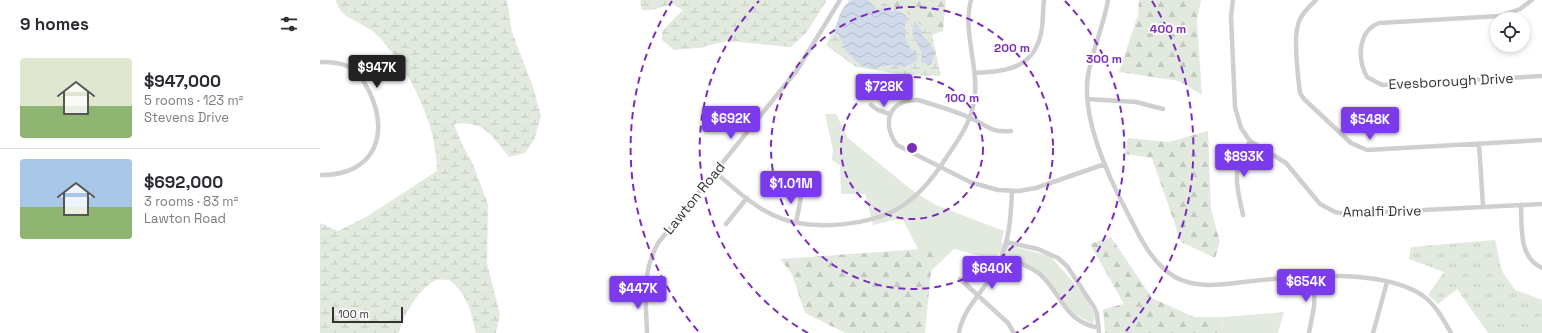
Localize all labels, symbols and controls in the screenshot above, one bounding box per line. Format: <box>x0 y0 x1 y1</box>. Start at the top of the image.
map controls <box>1490 12 1530 52</box>
button: locate <box>1490 12 1530 52</box>
text: 9 homes <box>20 13 89 35</box>
icon: filters <box>278 13 300 35</box>
text: 400 m <box>1150 21 1186 37</box>
text: 200 m <box>994 40 1030 56</box>
text: 300 m <box>1086 51 1122 67</box>
pin: $947K <box>349 55 405 89</box>
text: $947K <box>358 59 396 76</box>
street label: Evesborough Drive <box>1388 69 1514 93</box>
text: $947,000 <box>144 70 221 92</box>
icon: home <box>52 74 100 122</box>
pin: $728K <box>856 74 912 108</box>
text: $728K <box>865 78 903 95</box>
text: 100 m <box>945 90 979 106</box>
text: 5 rooms · 123 m² <box>144 92 243 109</box>
pin: $692K <box>703 106 759 140</box>
pin: $548K <box>1342 107 1398 141</box>
text: Stevens Drive <box>144 109 229 126</box>
text: $692K <box>711 110 751 127</box>
text: $548K <box>1350 111 1390 128</box>
centre of rings <box>905 141 919 155</box>
pin: $893K <box>1216 144 1272 178</box>
text: $893K <box>1224 148 1264 165</box>
street label: Lawton Road <box>659 158 729 238</box>
text: $692,000 <box>144 171 223 193</box>
pin: $1.01M <box>758 171 824 205</box>
icon: home <box>52 175 100 223</box>
text: $1.01M <box>769 175 813 192</box>
text: 3 rooms · 83 m² <box>144 193 238 210</box>
street label: Amalfi Drive <box>1342 201 1422 221</box>
text: Lawton Road <box>144 210 226 227</box>
pin: $640K <box>964 256 1020 290</box>
text: $640K <box>972 260 1012 277</box>
pin: $654K <box>1278 269 1334 303</box>
text: $654K <box>1286 273 1326 290</box>
pin: $447K <box>610 276 666 310</box>
text: $447K <box>618 280 658 297</box>
scale bar <box>332 305 403 324</box>
text: 100 m <box>338 307 369 321</box>

